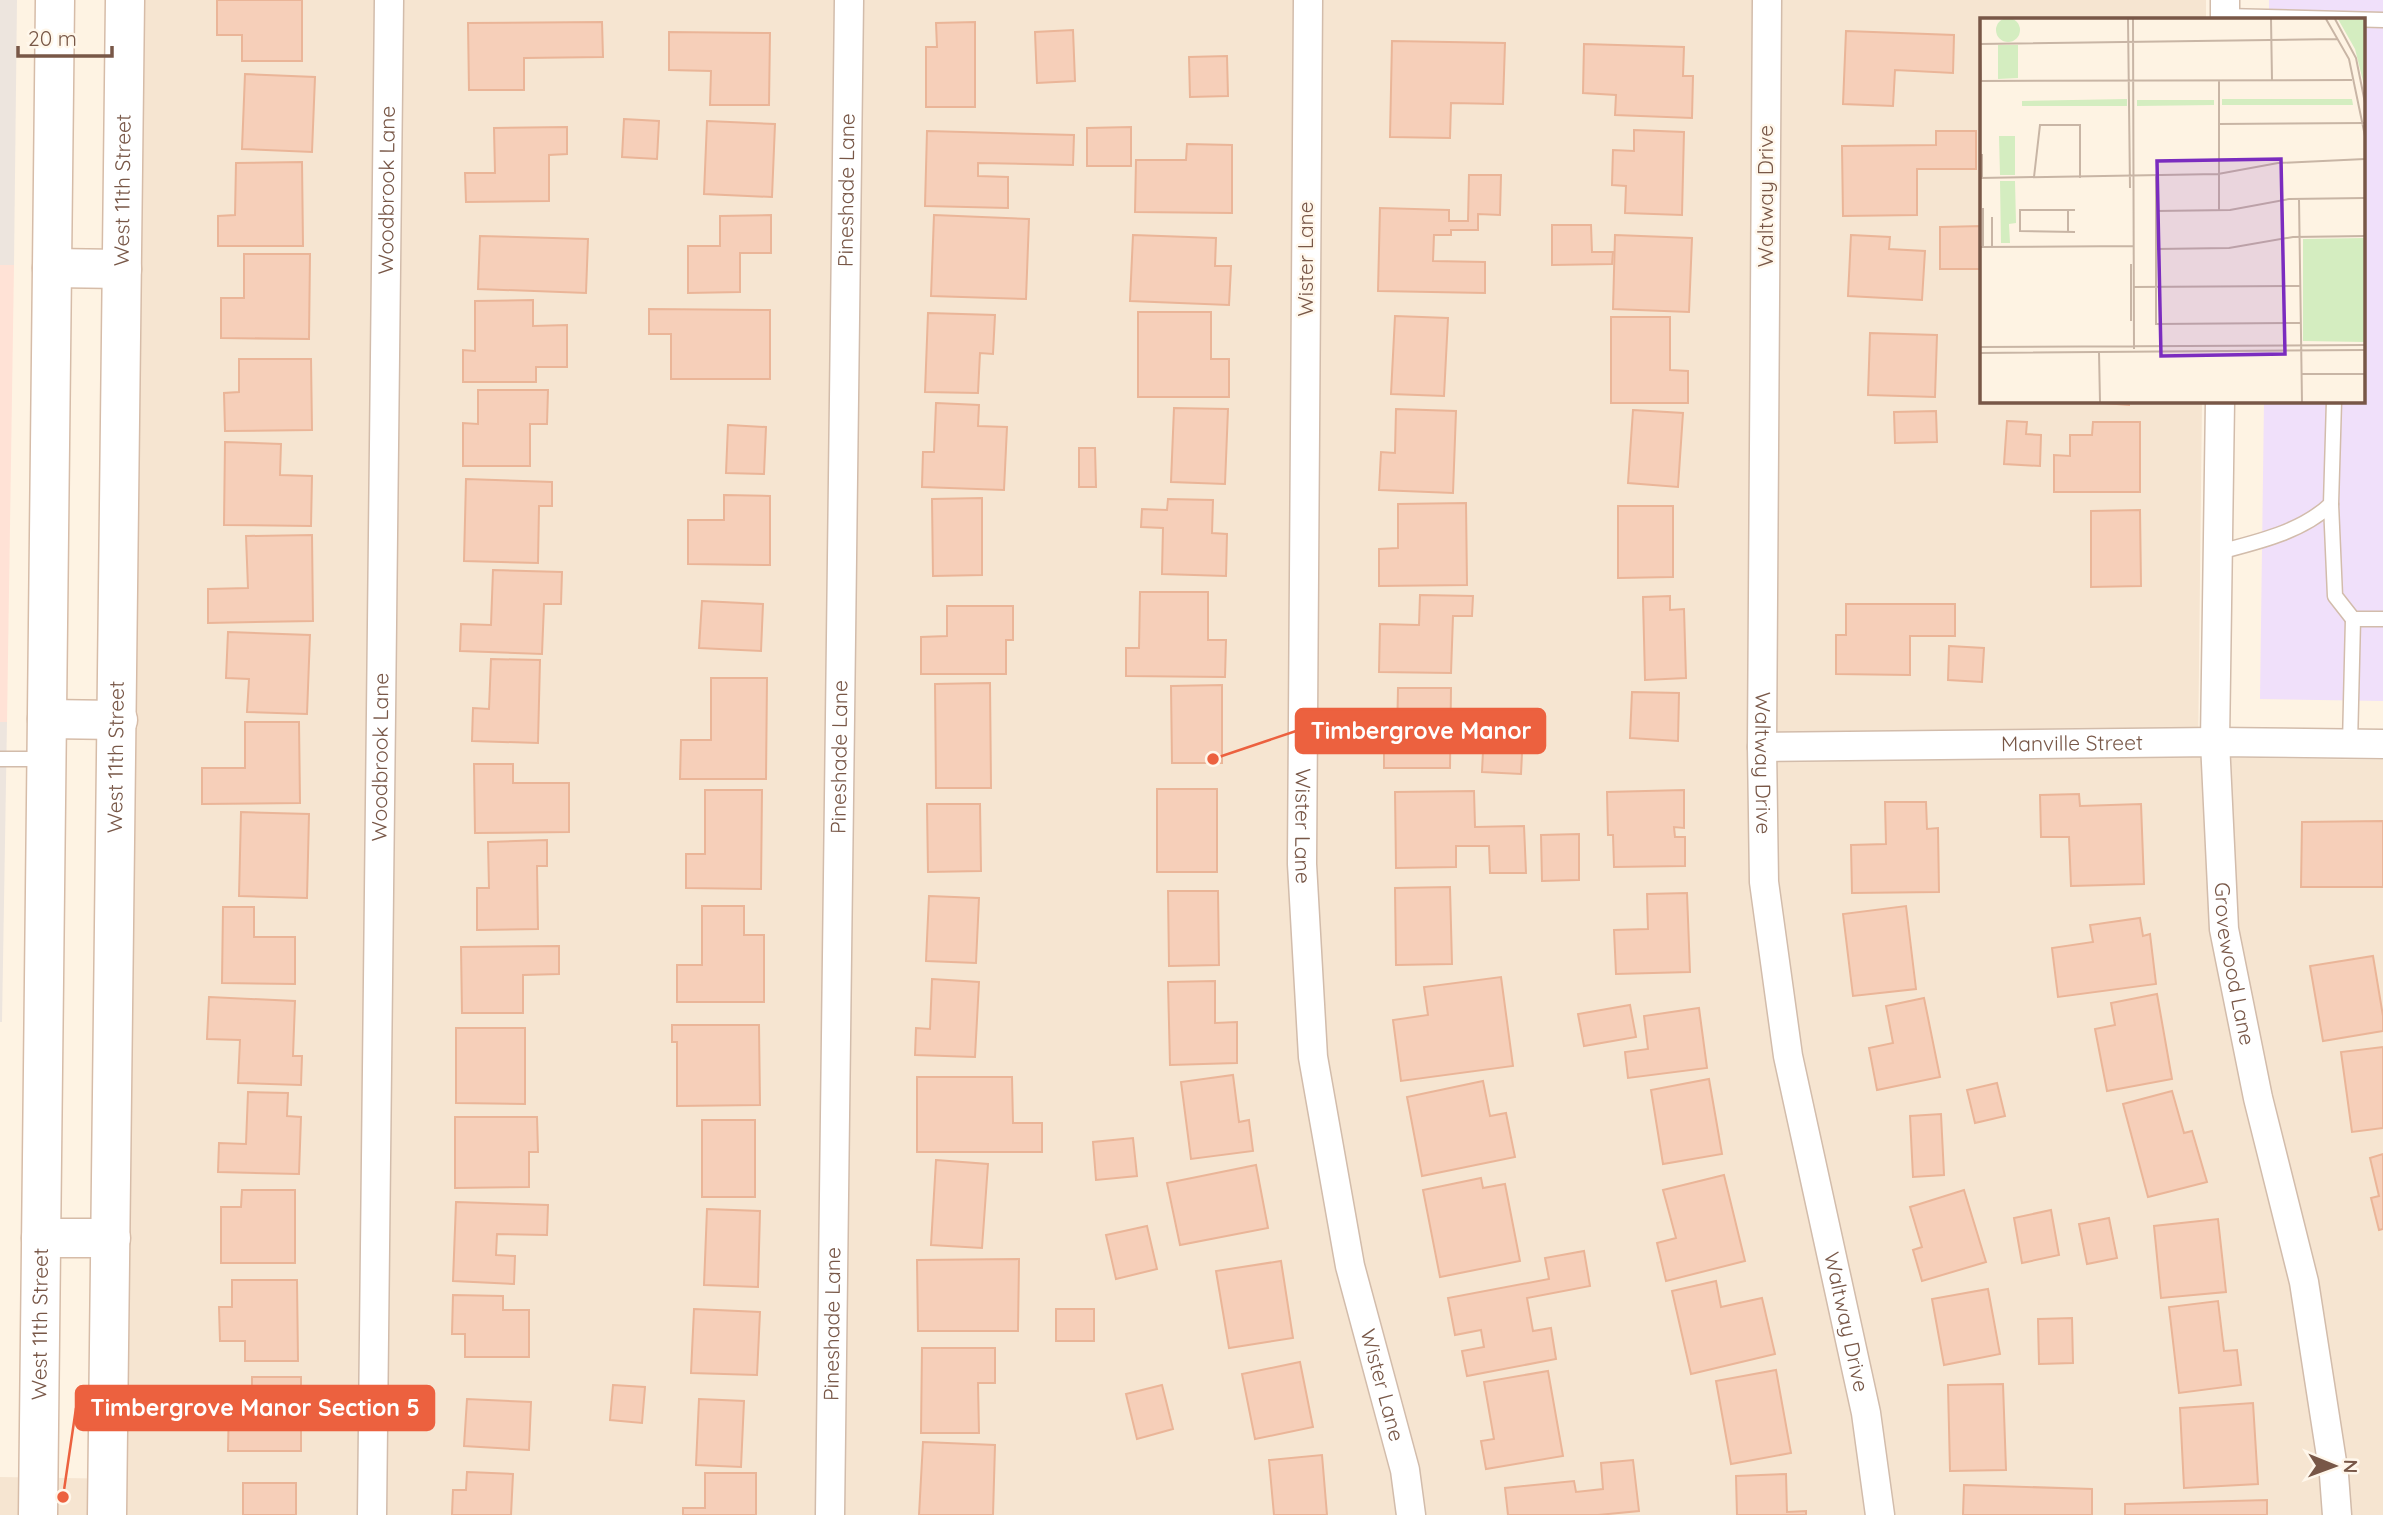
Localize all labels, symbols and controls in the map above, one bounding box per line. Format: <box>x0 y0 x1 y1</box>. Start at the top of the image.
scale bar <box>18 14 112 58</box>
inset map <box>1980 18 2366 402</box>
text: 20 m <box>28 25 77 51</box>
street label: Woodbrook Lane <box>372 106 400 275</box>
street label: Pineshade Lane <box>832 113 860 267</box>
street label: West 11th Street <box>108 114 136 266</box>
street label: Waltway Drive <box>1752 125 1778 267</box>
street label: Wister Lane <box>1292 201 1318 317</box>
street label: Woodbrook Lane <box>366 673 393 842</box>
street label: Pineshade Lane <box>825 680 852 834</box>
street label: West 11th Street <box>101 681 129 833</box>
street label: Waltway Drive <box>1750 692 1777 834</box>
callout: Timbergrove Manor <box>1296 709 1545 753</box>
text: Timbergrove Manor <box>1310 716 1532 745</box>
street label: Manville Street <box>2001 729 2143 756</box>
street label: Wister Lane <box>1290 768 1317 884</box>
street label: Grovewood Lane <box>2210 881 2261 1047</box>
street label: Pineshade Lane <box>817 1247 845 1401</box>
street label: West 11th Street <box>25 1248 53 1400</box>
street label: Waltway Drive <box>1819 1249 1875 1394</box>
street label: Wister Lane <box>1356 1326 1411 1444</box>
callout: Timbergrove Manor Section 5 <box>76 1386 434 1430</box>
text: Timbergrove Manor Section 5 <box>90 1393 420 1422</box>
north arrow <box>2299 1431 2369 1501</box>
text: N <box>2339 1459 2363 1473</box>

